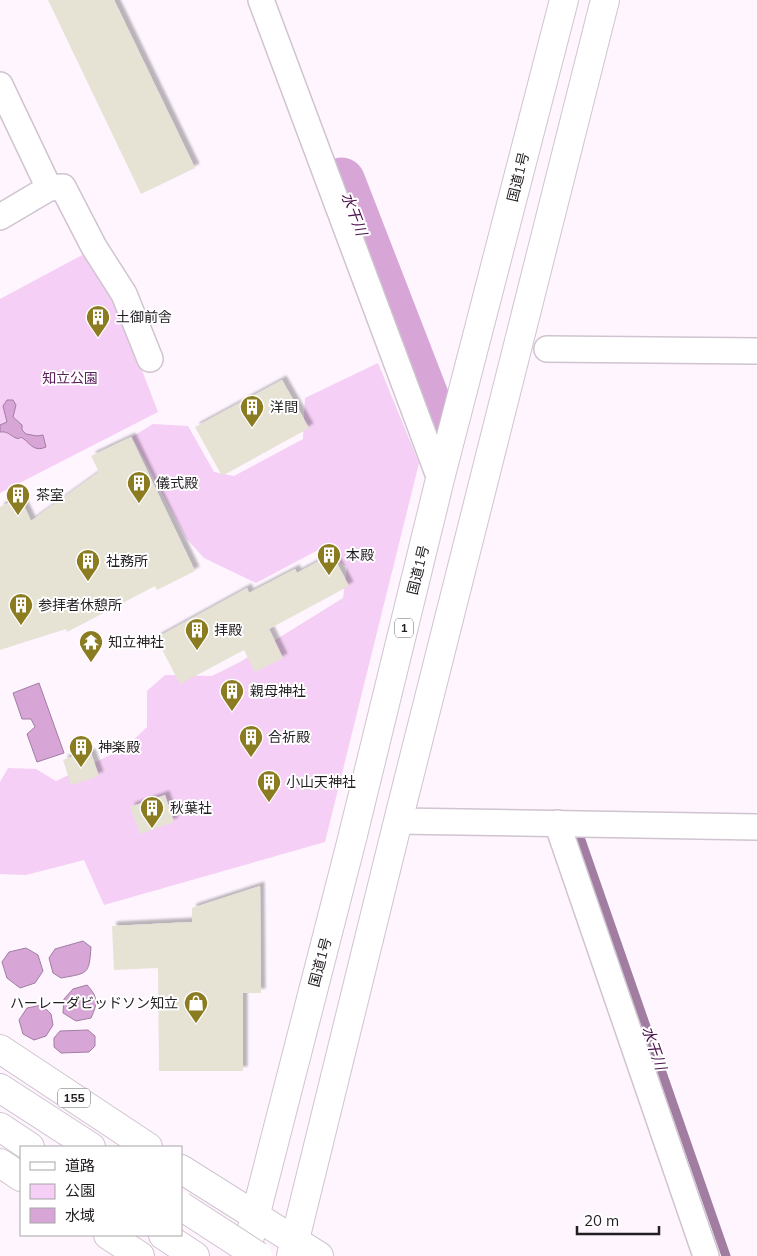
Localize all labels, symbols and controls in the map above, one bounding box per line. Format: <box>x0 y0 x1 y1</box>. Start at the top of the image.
street label: 国道1号 <box>503 150 533 204</box>
water label: 水干川 <box>338 189 372 240</box>
building icon: 土御前舎 <box>85 304 111 338</box>
place label: 土御前舎 <box>116 308 172 326</box>
park label: 知立公園 <box>42 369 98 387</box>
building icon: 洋間 <box>239 394 265 428</box>
place label: 洋間 <box>270 398 298 416</box>
building icon: 儀式殿 <box>126 470 152 504</box>
place label: 儀式殿 <box>156 474 198 492</box>
building icon: 茶室 <box>5 482 31 516</box>
place label: 茶室 <box>36 486 64 504</box>
building icon: 本殿 <box>316 542 342 576</box>
street label: 国道1号 <box>403 543 433 597</box>
place label: 本殿 <box>346 546 374 564</box>
building icon: 社務所 <box>75 548 101 582</box>
place label: 社務所 <box>106 552 148 570</box>
building icon: 参拝者休憩所 <box>8 592 34 626</box>
place label: 参拝者休憩所 <box>38 596 122 614</box>
building icon: 拝殿 <box>184 617 210 651</box>
road number: 1 <box>395 618 413 638</box>
place label: 拝殿 <box>214 621 242 639</box>
temple icon: 知立神社 <box>78 629 104 663</box>
place label: 知立神社 <box>108 633 164 651</box>
building icon: 親母神社 <box>219 678 245 712</box>
place label: 親母神社 <box>250 682 306 700</box>
building icon: 合祈殿 <box>238 724 264 758</box>
place label: 合祈殿 <box>268 728 310 746</box>
building icon: 神楽殿 <box>68 734 94 768</box>
place label: 神楽殿 <box>98 738 140 756</box>
building icon: 小山天神社 <box>256 769 282 803</box>
place label: 小山天神社 <box>286 773 356 791</box>
building icon: 秋葉社 <box>139 795 165 829</box>
place label: 秋葉社 <box>170 799 212 817</box>
street label: 国道1号 <box>305 935 335 989</box>
shop icon: ハーレーダビッドソン知立 <box>183 990 209 1024</box>
place label: ハーレーダビッドソン知立 <box>10 994 178 1012</box>
water label: 水干川 <box>638 1023 671 1074</box>
road number: 155 <box>58 1088 90 1108</box>
legend <box>20 1146 182 1236</box>
text: 道路 <box>65 1156 95 1175</box>
text: 公園 <box>65 1181 95 1200</box>
scale bar <box>577 1204 660 1236</box>
text: 水域 <box>65 1206 95 1225</box>
text: 20 m <box>584 1211 619 1230</box>

